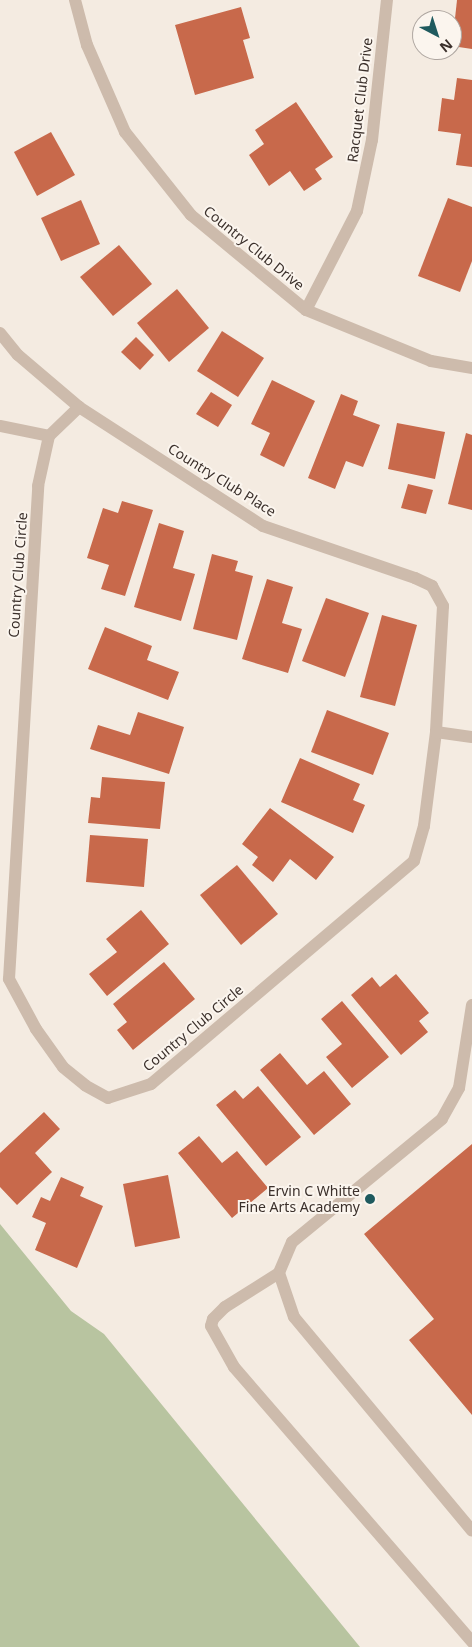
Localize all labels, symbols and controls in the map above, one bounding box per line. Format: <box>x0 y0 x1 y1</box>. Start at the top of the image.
north arrow <box>412 10 462 60</box>
text: N <box>436 35 457 57</box>
street label: Racquet Club Drive <box>344 37 376 163</box>
street label: Country Club Drive <box>200 202 308 294</box>
street label: Country Club Place <box>165 440 279 520</box>
street label: Country Club Circle <box>5 512 31 638</box>
street label: Country Club Circle <box>139 981 247 1075</box>
place label: Ervin C Whitte Fine Arts Academy <box>239 1183 360 1216</box>
marker: Ervin C Whitte Fine Arts Academy <box>364 1193 376 1205</box>

